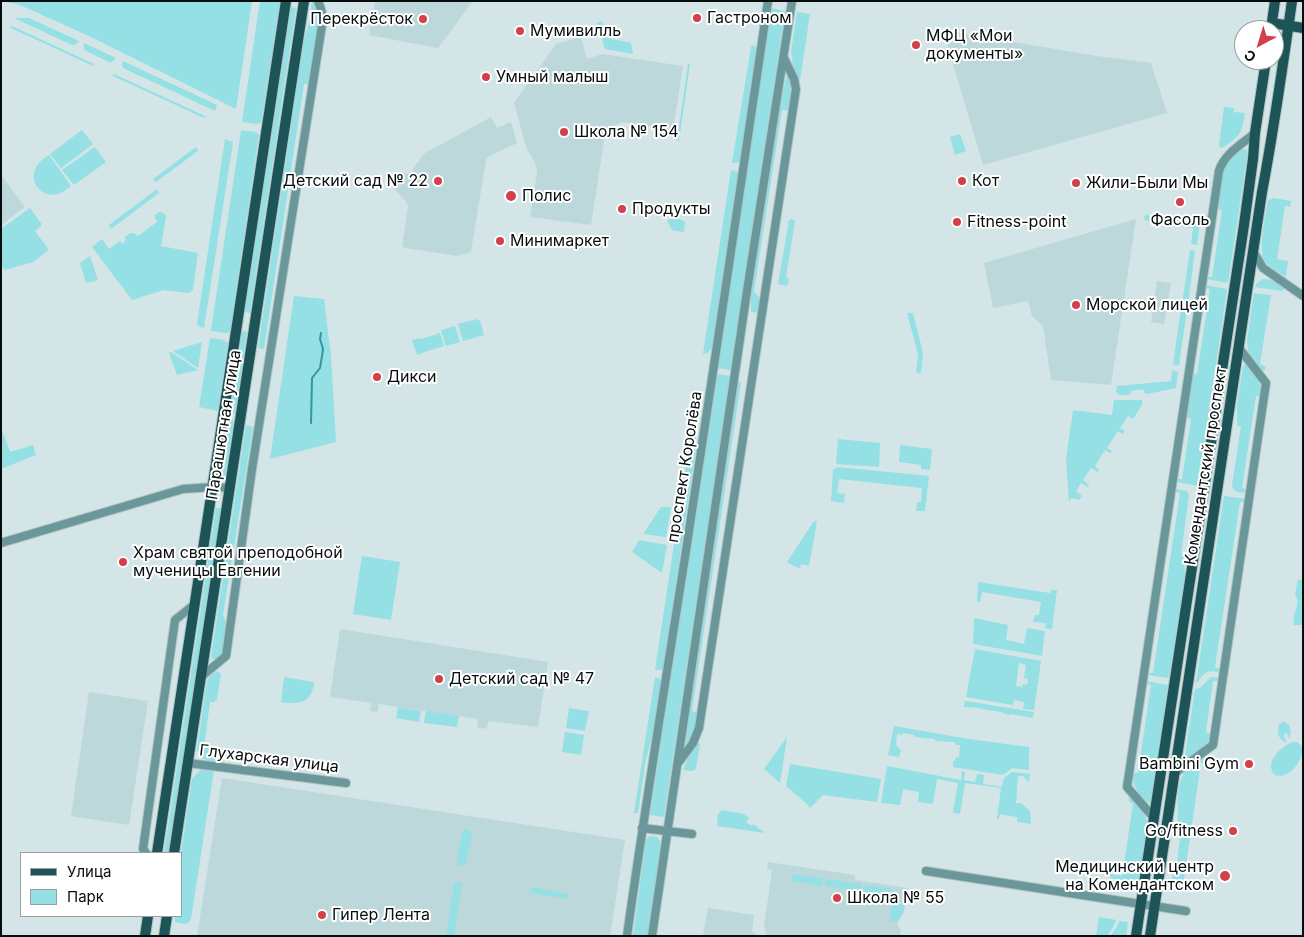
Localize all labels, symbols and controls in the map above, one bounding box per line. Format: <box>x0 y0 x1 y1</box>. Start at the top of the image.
place label: Гастроном <box>707 8 792 28</box>
place label: Перекрёсток <box>310 9 413 29</box>
marker: Гастроном <box>691 12 703 24</box>
marker: Перекрёсток <box>417 13 429 25</box>
north arrow <box>1234 20 1284 70</box>
place label: Мумивилль <box>530 21 621 41</box>
marker: Мумивилль <box>514 25 526 37</box>
place label: МФЦ «Мои документы» <box>926 26 1023 64</box>
marker: МФЦ «Мои документы» <box>910 39 922 51</box>
text: С <box>1241 46 1259 66</box>
place label: Умный малыш <box>496 67 608 87</box>
marker: Умный малыш <box>480 71 492 83</box>
place label: Школа № 154 <box>574 122 678 142</box>
marker: Школа № 154 <box>558 126 570 138</box>
place label: Детский сад № 22 <box>283 171 428 191</box>
place label: Кот <box>972 171 999 191</box>
place label: Жили-Были Мы <box>1086 173 1208 193</box>
marker: Детский сад № 22 <box>432 175 444 187</box>
marker: Кот <box>956 175 968 187</box>
marker: Жили-Были Мы <box>1070 177 1082 189</box>
place label: Полис <box>522 186 571 206</box>
marker: Полис <box>504 189 518 203</box>
marker: Фасоль <box>1174 196 1186 208</box>
place label: Продукты <box>632 199 710 219</box>
marker: Продукты <box>616 203 628 215</box>
place label: Фасоль <box>1150 210 1210 230</box>
place label: Fitness-point <box>967 212 1067 232</box>
marker: Fitness-point <box>951 216 963 228</box>
place label: Минимаркет <box>510 231 609 251</box>
marker: Минимаркет <box>494 235 506 247</box>
place label: Морской лицей <box>1086 295 1208 315</box>
marker: Морской лицей <box>1070 299 1082 311</box>
street label: Парашютная улица <box>203 349 245 501</box>
street label: Комендантский проспект <box>1181 365 1231 567</box>
place label: Дикси <box>387 367 436 387</box>
marker: Дикси <box>371 371 383 383</box>
street label: проспект Королёва <box>664 390 706 544</box>
place label: Храм святой преподобной мученицы Евгении <box>133 543 343 581</box>
marker: Храм святой преподобной мученицы Евгении <box>117 556 129 568</box>
place label: Детский сад № 47 <box>449 669 594 689</box>
marker: Детский сад № 47 <box>433 673 445 685</box>
street label: Глухарская улица <box>198 741 340 777</box>
place label: Bambini Gym <box>1139 754 1239 774</box>
marker: Bambini Gym <box>1243 758 1255 770</box>
place label: Go/fitness <box>1145 821 1223 841</box>
marker: Go/fitness <box>1227 825 1239 837</box>
legend <box>20 852 182 917</box>
place label: Медицинский центр на Комендантском <box>1055 857 1214 895</box>
text: Улица <box>67 862 111 881</box>
marker: Медицинский центр на Комендантском <box>1218 869 1232 883</box>
text: Парк <box>67 887 104 906</box>
place label: Школа № 55 <box>847 888 944 908</box>
marker: Школа № 55 <box>831 892 843 904</box>
place label: Гипер Лента <box>332 905 430 925</box>
marker: Гипер Лента <box>316 909 328 921</box>

